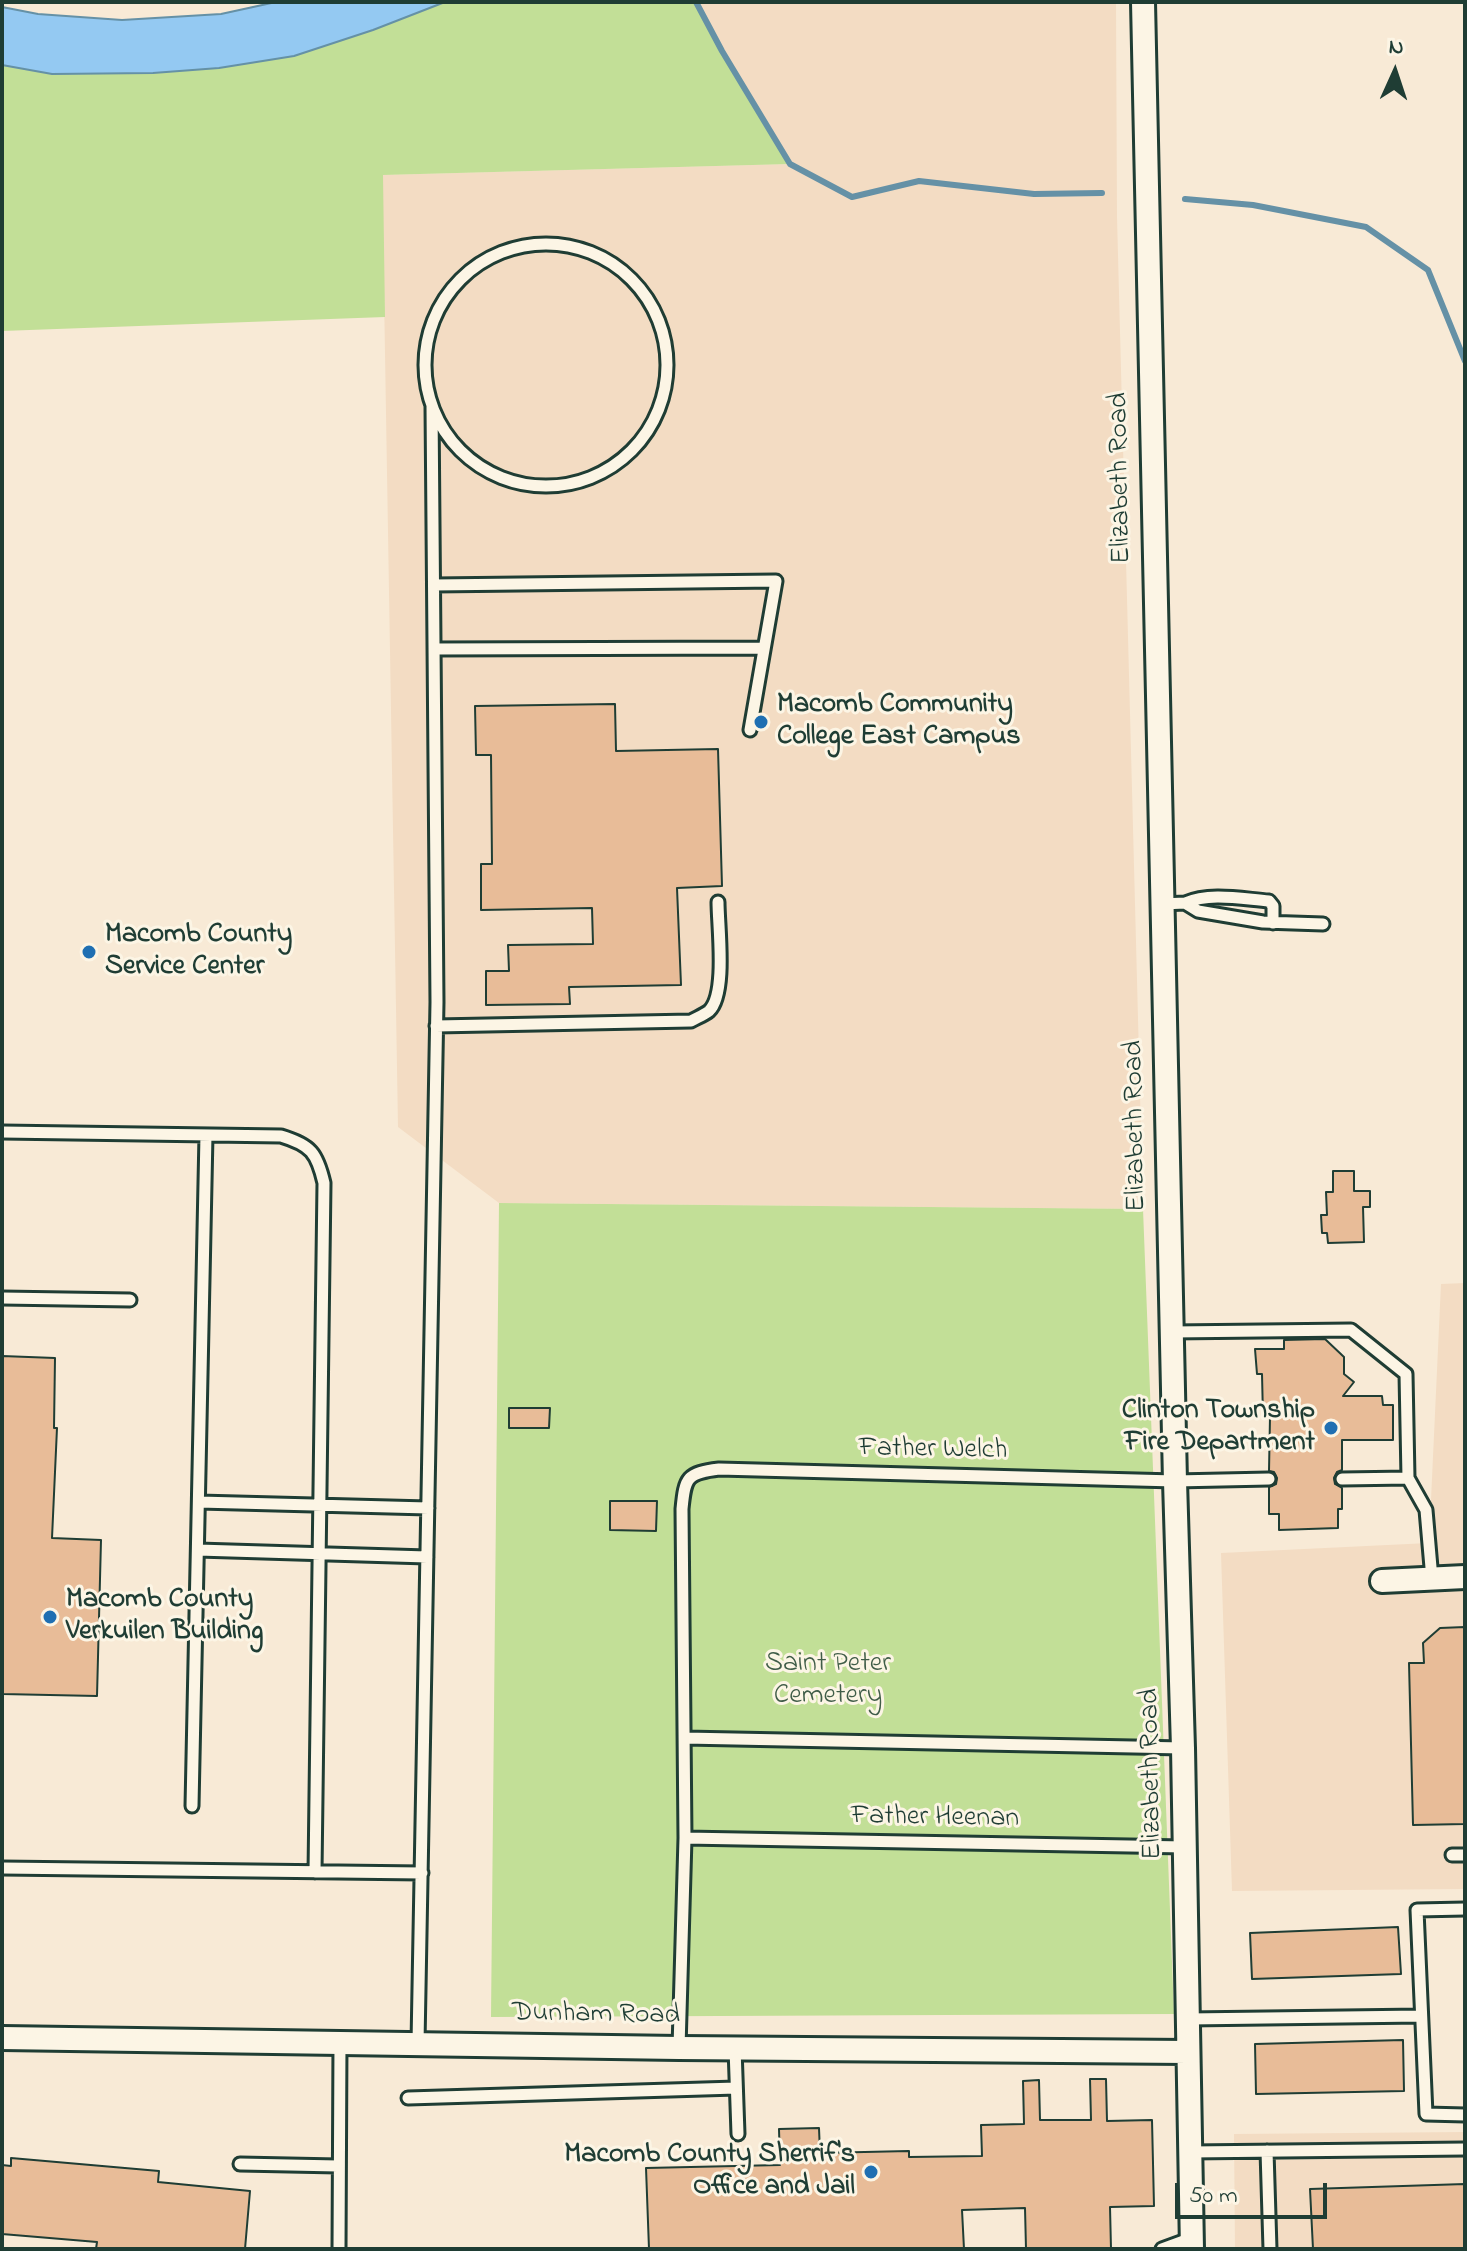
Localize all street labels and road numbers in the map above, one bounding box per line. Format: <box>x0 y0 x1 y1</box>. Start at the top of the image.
street label: Elizabeth Road <box>1104 392 1140 564</box>
street label: Elizabeth Road <box>1119 1040 1155 1212</box>
street label: Father Welch <box>858 1433 1008 1469</box>
street label: Elizabeth Road <box>1135 1688 1171 1860</box>
street label: Father Heenan <box>851 1801 1019 1837</box>
street label: Dunham Road <box>512 1998 680 2034</box>

